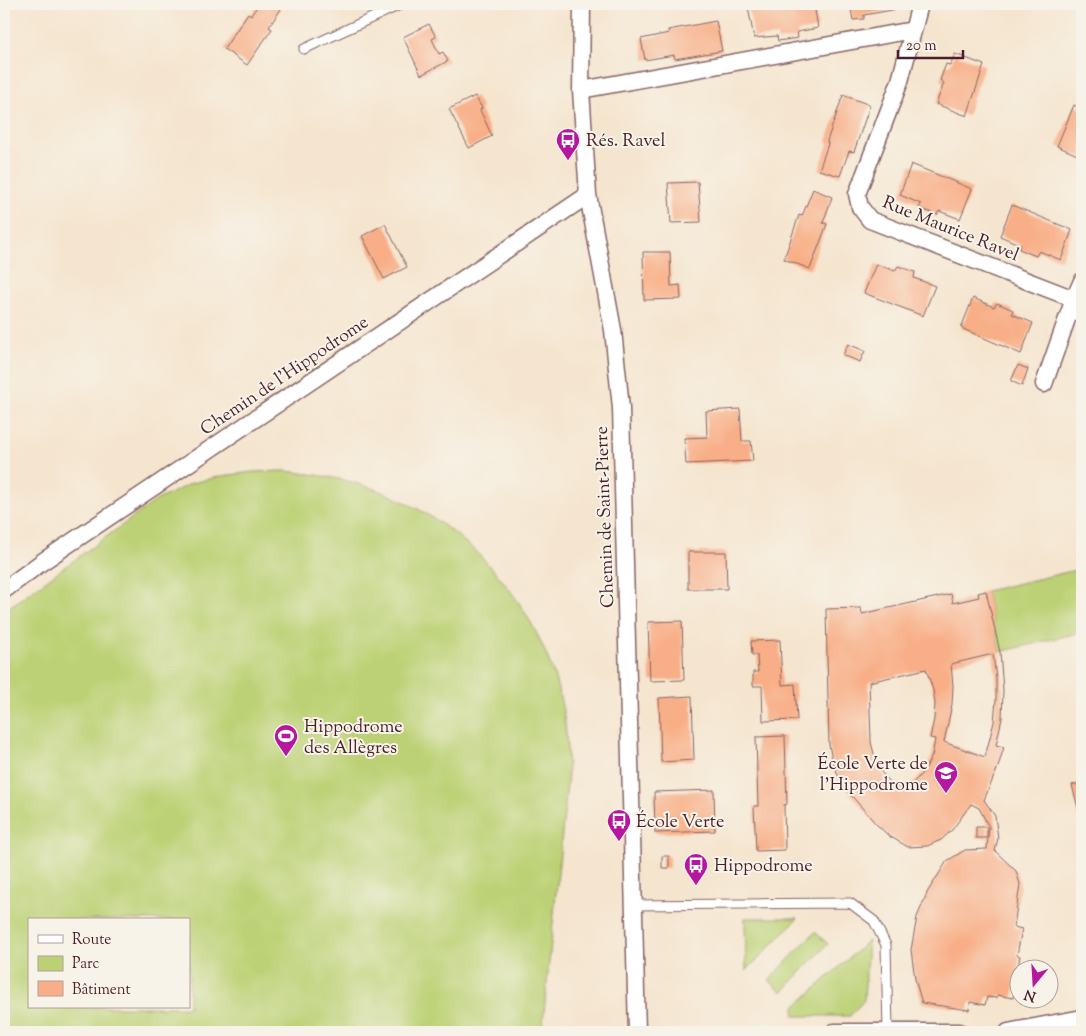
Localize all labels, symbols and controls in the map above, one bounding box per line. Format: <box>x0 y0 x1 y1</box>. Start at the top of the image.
scale bar <box>898 28 964 60</box>
text: 20 m <box>906 36 937 57</box>
bus stop icon: Rés. Ravel <box>555 127 581 161</box>
place label: Rés. Ravel <box>586 129 665 155</box>
street label: Rue Maurice Ravel <box>878 191 1022 269</box>
street label: Chemin de l'Hippodrome <box>196 310 375 443</box>
street label: Chemin de Saint-Pierre <box>590 426 622 608</box>
place label: Hippodrome des Allègres <box>304 715 403 762</box>
sports icon: Hippodrome des Allègres <box>273 723 299 757</box>
place label: École Verte de l'Hippodrome <box>818 752 928 799</box>
school or university icon: École Verte de l'Hippodrome <box>933 760 959 794</box>
bus stop icon: École Verte <box>606 808 632 842</box>
place label: École Verte <box>636 810 724 836</box>
bus stop icon: Hippodrome <box>683 852 709 886</box>
place label: Hippodrome <box>714 854 813 880</box>
legend <box>28 918 190 1008</box>
text: Route <box>72 930 111 951</box>
text: Parc <box>72 954 100 975</box>
north arrow <box>1008 958 1058 1008</box>
text: Bâtiment <box>72 980 131 1001</box>
text: N <box>1022 983 1039 1006</box>

